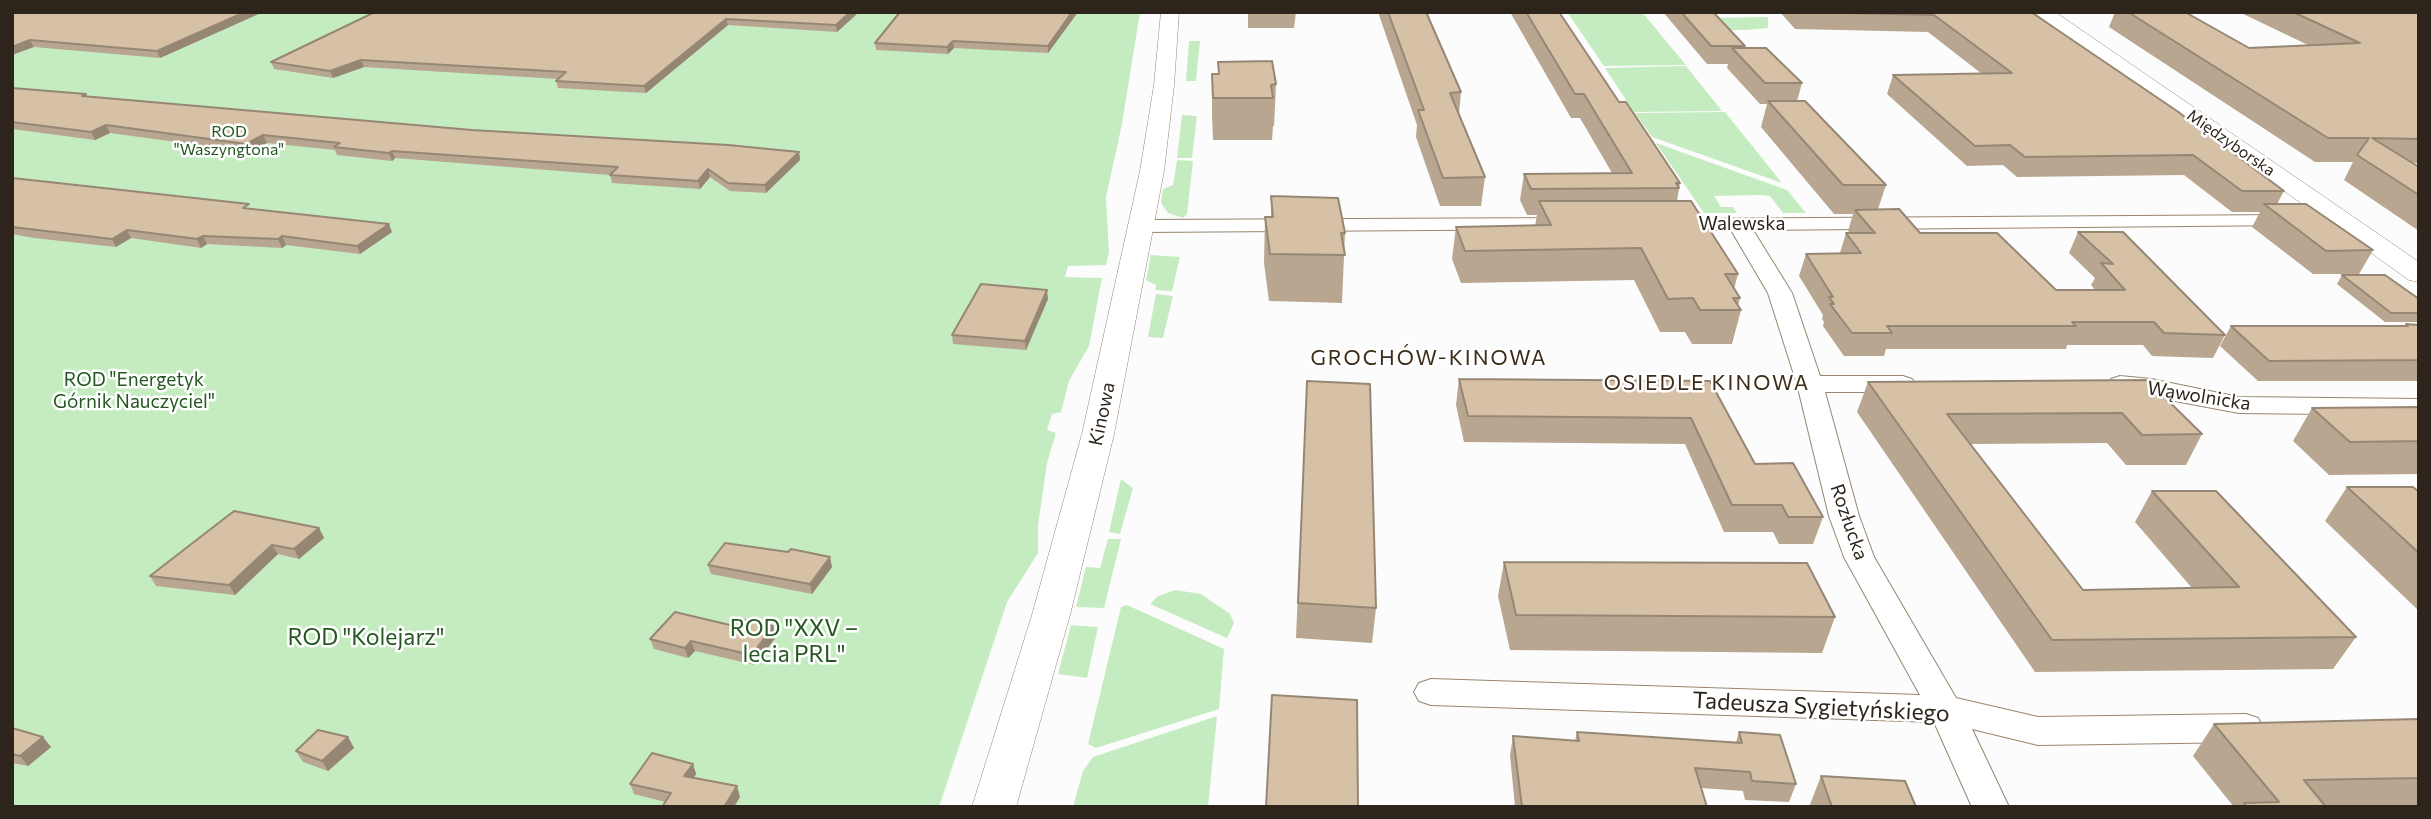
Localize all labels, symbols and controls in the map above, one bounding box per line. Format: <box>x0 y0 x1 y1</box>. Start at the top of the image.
street label: Międzyborska <box>2183 106 2279 180</box>
park label: ROD "Waszyngtona" <box>174 122 284 160</box>
street label: Walewska <box>1699 213 1785 235</box>
district label: GROCHÓW-KINOWA <box>1312 345 1546 371</box>
park label: ROD "Energetyk Górnik Nauczyciel" <box>53 369 215 413</box>
district label: OSIEDLE KINOWA <box>1605 370 1809 396</box>
street label: Wąwolnicka <box>2146 377 2252 415</box>
street label: Kinowa <box>1084 380 1120 448</box>
street label: Rozłucka <box>1825 481 1873 563</box>
park label: ROD "XXV – lecia PRL" <box>730 614 858 668</box>
park label: ROD "Kolejarz" <box>287 623 445 651</box>
street label: Tadeusza Sygietyńskiego <box>1692 686 1950 728</box>

